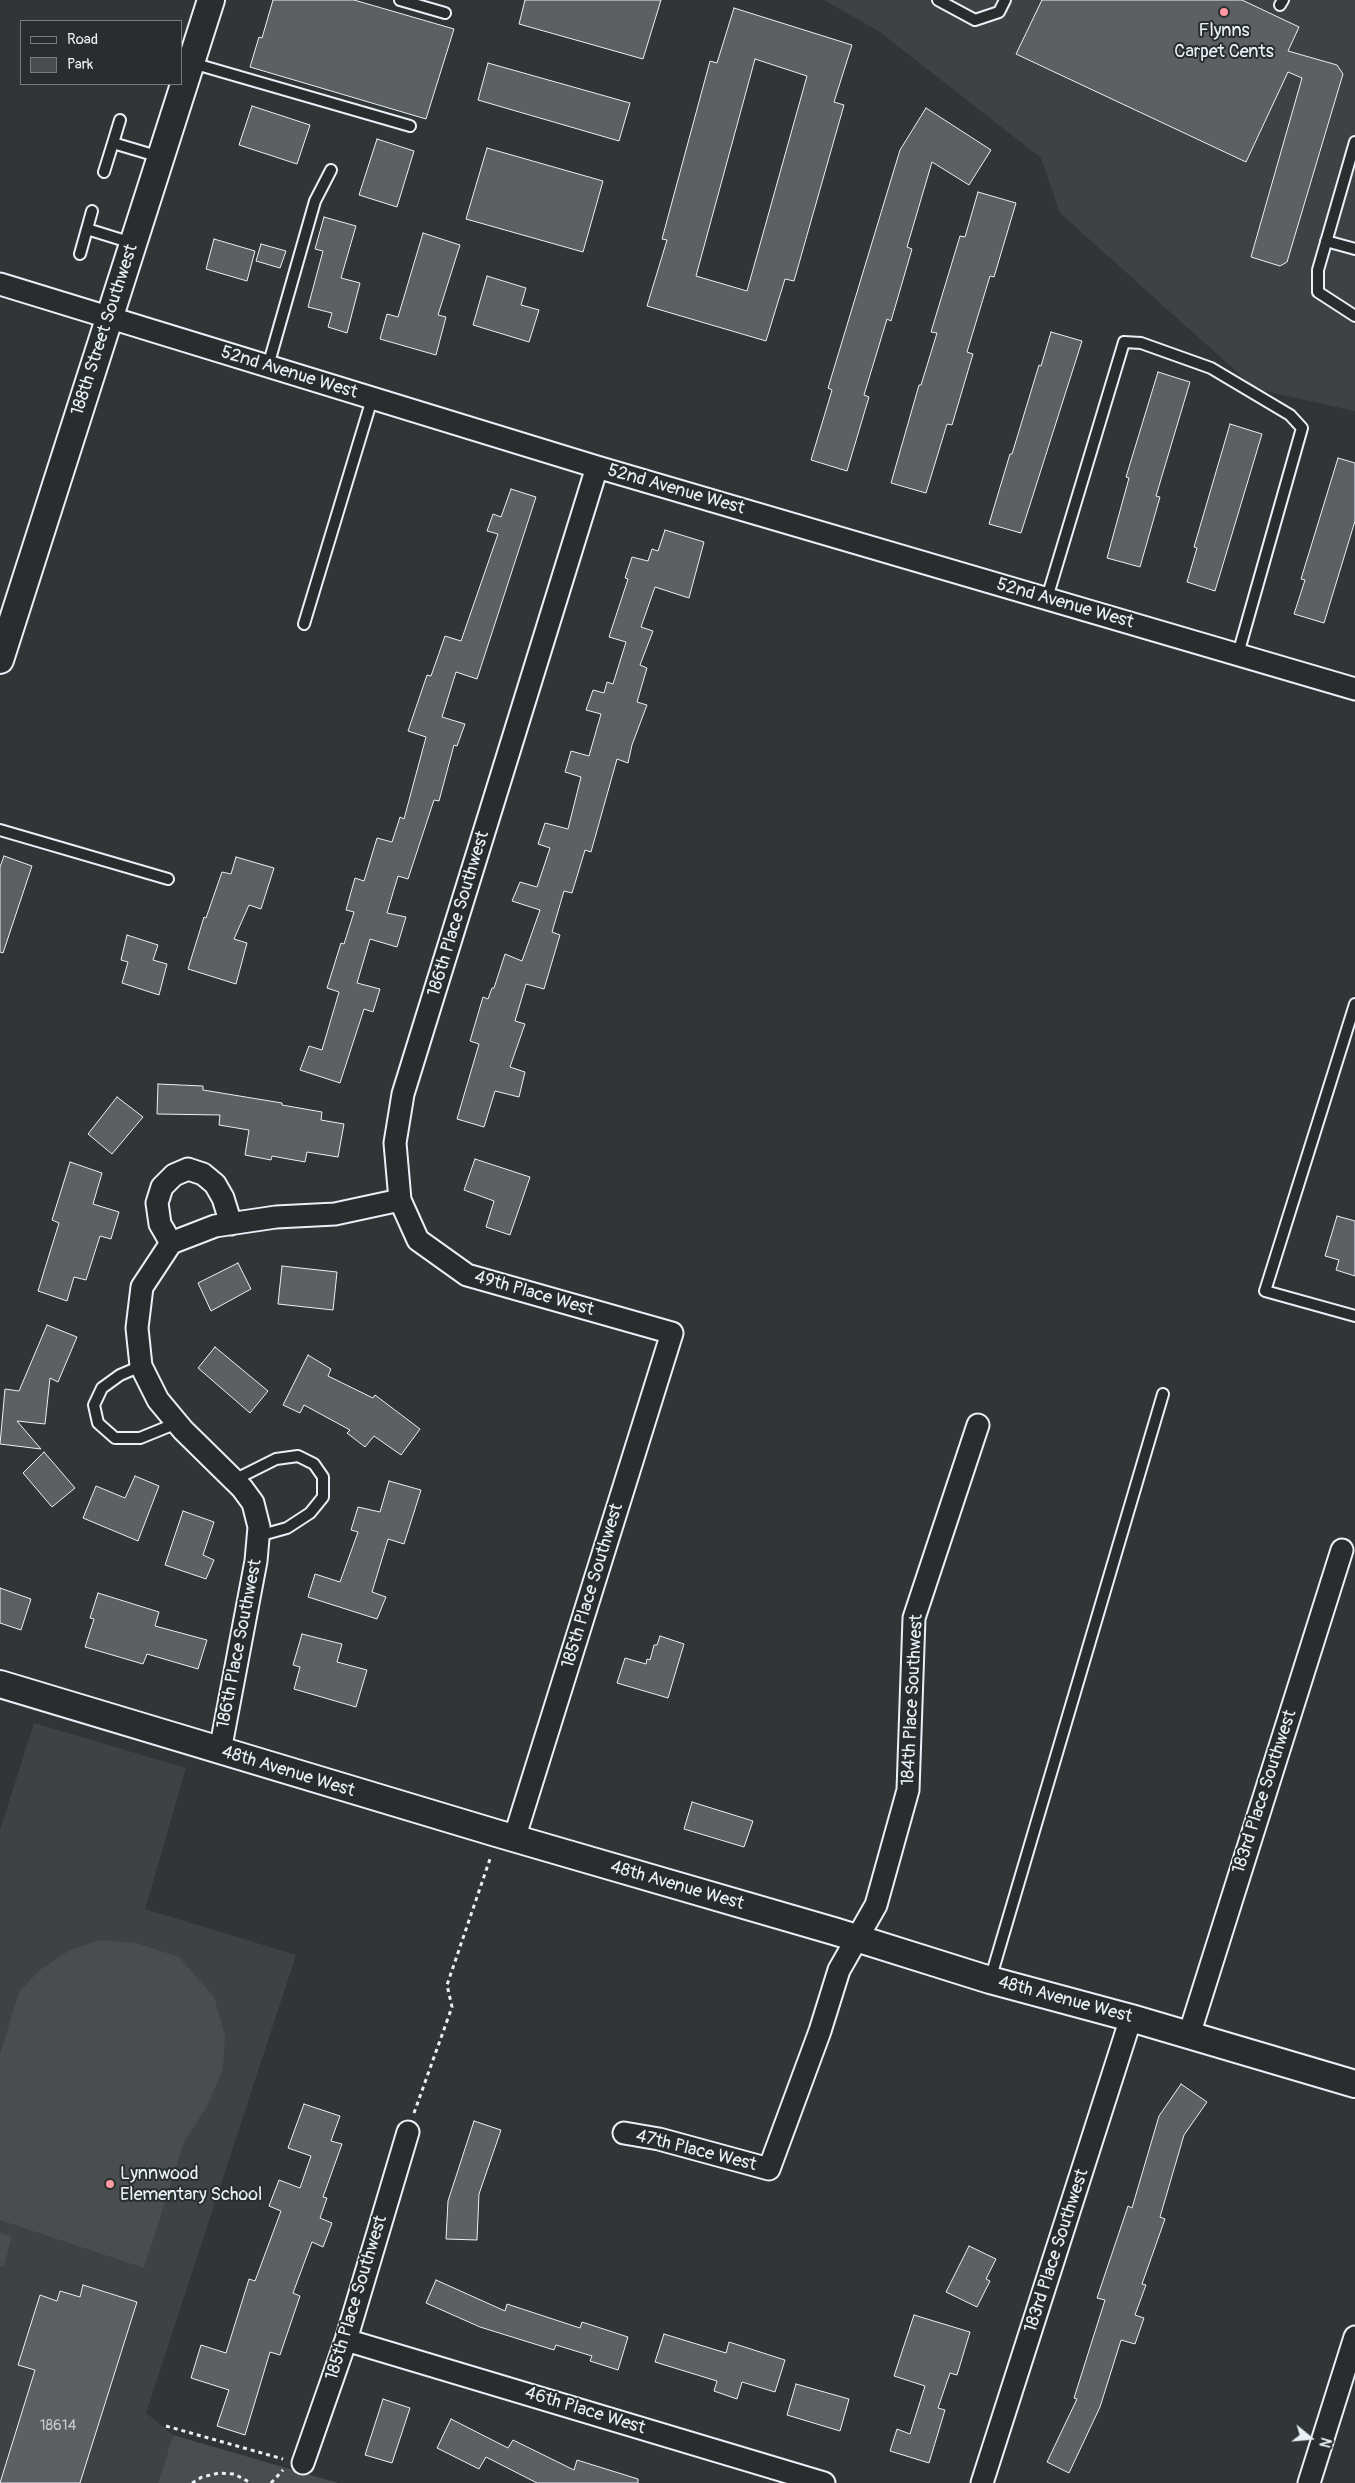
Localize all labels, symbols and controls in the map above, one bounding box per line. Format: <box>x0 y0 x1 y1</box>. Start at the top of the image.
marker: Flynns Carpet Cents <box>1218 6 1230 18</box>
legend <box>20 20 182 85</box>
place label: Flynns Carpet Cents <box>1174 20 1274 62</box>
text: Road <box>67 30 98 49</box>
text: Park <box>67 55 93 74</box>
street label: 188th Street Southwest <box>67 242 143 418</box>
street label: 52nd Avenue West <box>218 342 360 404</box>
street label: 52nd Avenue West <box>605 460 747 520</box>
street label: 52nd Avenue West <box>994 574 1136 634</box>
street label: 186th Place Southwest <box>424 829 494 999</box>
street label: 49th Place West <box>472 1267 596 1321</box>
street label: 185th Place Southwest <box>558 1501 628 1671</box>
street label: 186th Place Southwest <box>213 1558 267 1730</box>
street label: 184th Place Southwest <box>898 1614 928 1786</box>
street label: 183rd Place Southwest <box>1228 1707 1302 1877</box>
street label: 48th Avenue West <box>219 1742 357 1802</box>
street label: 48th Avenue West <box>608 1857 746 1915</box>
street label: 48th Avenue West <box>996 1972 1134 2028</box>
street label: 47th Place West <box>633 2126 759 2176</box>
place label: Lynnwood Elementary School <box>120 2163 262 2206</box>
street label: 183rd Place Southwest <box>1020 2166 1094 2336</box>
marker: Lynnwood Elementary School <box>104 2178 116 2190</box>
street label: 185th Place Southwest <box>322 2213 392 2383</box>
street label: 46th Place West <box>522 2382 648 2440</box>
north arrow <box>1285 2413 1335 2463</box>
house number: 18614 <box>40 2417 76 2435</box>
text: N <box>1315 2436 1334 2450</box>

